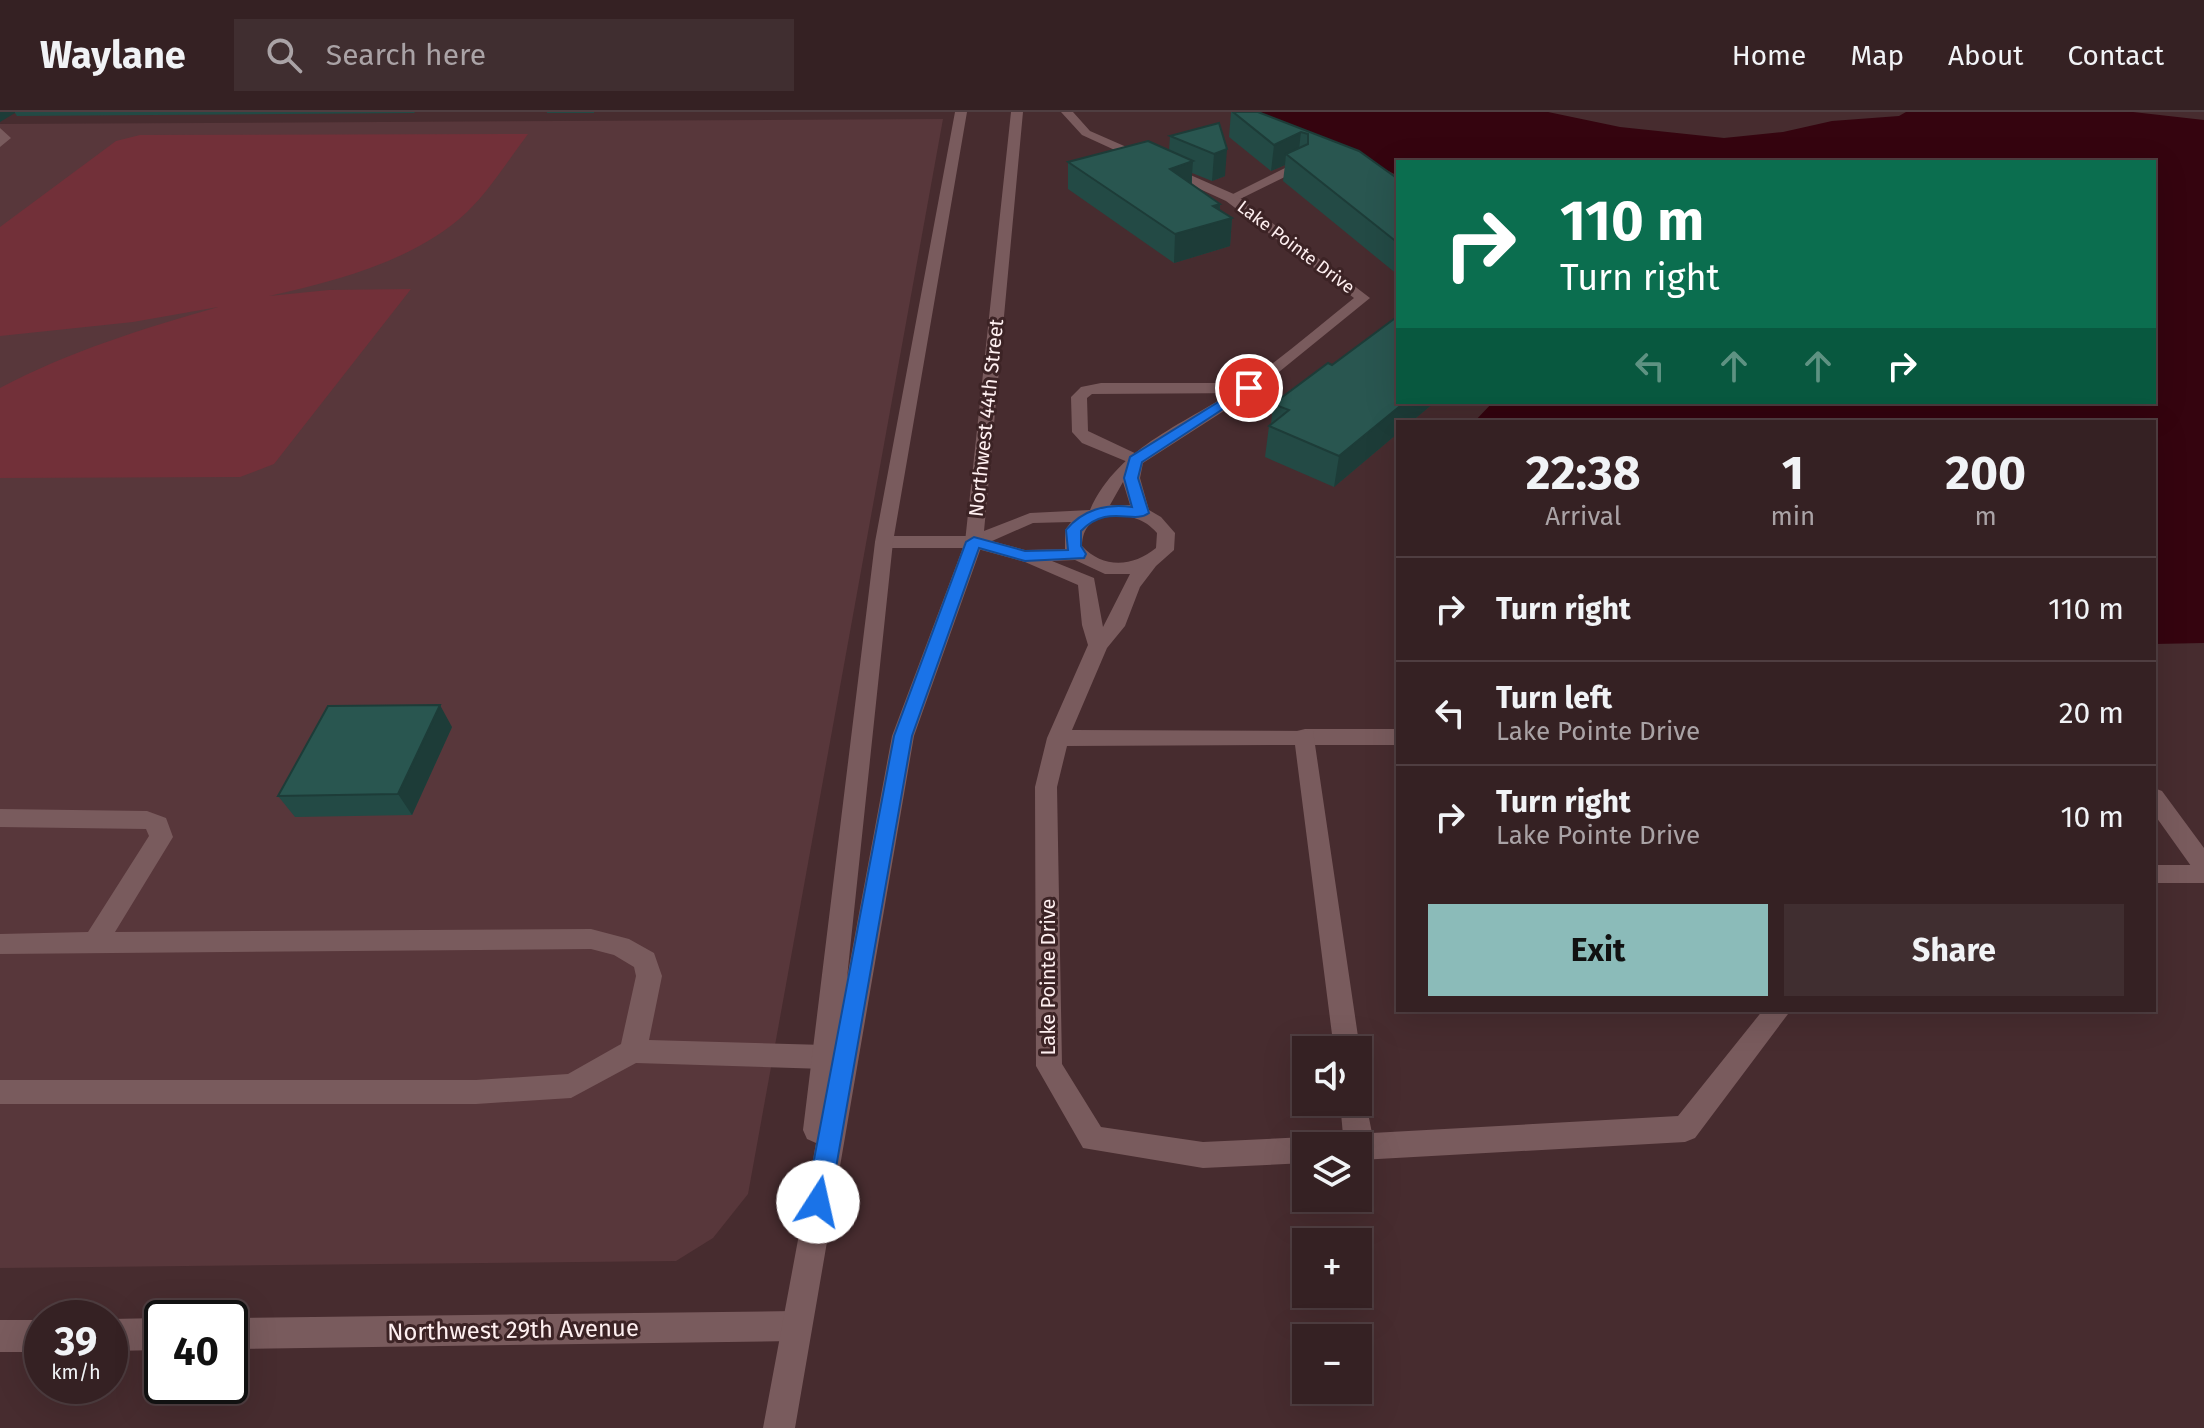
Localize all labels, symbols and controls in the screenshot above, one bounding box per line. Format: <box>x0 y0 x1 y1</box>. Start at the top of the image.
search box <box>234 19 794 91</box>
text: Waylane <box>40 32 186 78</box>
icon: search <box>262 33 306 77</box>
text: Search here <box>326 37 486 73</box>
text: Home <box>1732 39 1806 72</box>
text: Map <box>1850 39 1904 72</box>
text: About <box>1948 39 2023 72</box>
text: Contact <box>2067 39 2164 72</box>
text: 110 m <box>1560 188 1704 255</box>
icon: right <box>1428 192 1532 296</box>
street label: Lake Pointe Drive <box>1233 196 1359 298</box>
text: Turn right <box>1560 256 1720 300</box>
street label: Northwest 44th Street <box>964 317 1008 518</box>
icon: left <box>1628 344 1672 388</box>
icon: ahead <box>1712 344 1756 388</box>
icon: ahead <box>1796 344 1840 388</box>
icon: right <box>1880 344 1924 388</box>
pin <box>1215 354 1283 422</box>
icon: arrive <box>1227 366 1271 410</box>
text: 22:38 <box>1526 444 1641 502</box>
text: 1 <box>1782 444 1804 502</box>
text: 200 <box>1945 444 2026 502</box>
text: Arrival <box>1545 501 1621 532</box>
text: min <box>1770 501 1815 532</box>
text: m <box>1975 501 1997 532</box>
icon: right <box>1428 587 1472 631</box>
text: Turn right <box>1496 591 1631 627</box>
text: 110 m <box>2048 591 2124 627</box>
text: Turn left <box>1496 680 1612 716</box>
icon: left <box>1428 691 1472 735</box>
text: 20 m <box>2059 695 2124 731</box>
text: Lake Pointe Drive <box>1496 716 1700 747</box>
text: Turn right <box>1496 784 1631 820</box>
icon: right <box>1428 795 1472 839</box>
text: 10 m <box>2061 799 2124 835</box>
text: Lake Pointe Drive <box>1496 820 1700 851</box>
street label: Lake Pointe Drive <box>1036 899 1060 1055</box>
button: Exit <box>1428 904 1768 996</box>
button: Share <box>1784 904 2124 996</box>
map controls <box>1292 1036 1372 1404</box>
button: sound <box>1292 1036 1372 1116</box>
button: layers <box>1292 1132 1372 1212</box>
position arrow <box>776 1160 860 1244</box>
button: + <box>1292 1228 1372 1308</box>
speed limit sign: 40 <box>144 1300 248 1404</box>
street label: Northwest 29th Avenue <box>387 1314 639 1346</box>
text: 39 <box>55 1318 97 1366</box>
button: − <box>1292 1324 1372 1404</box>
text: km/h <box>51 1360 101 1384</box>

